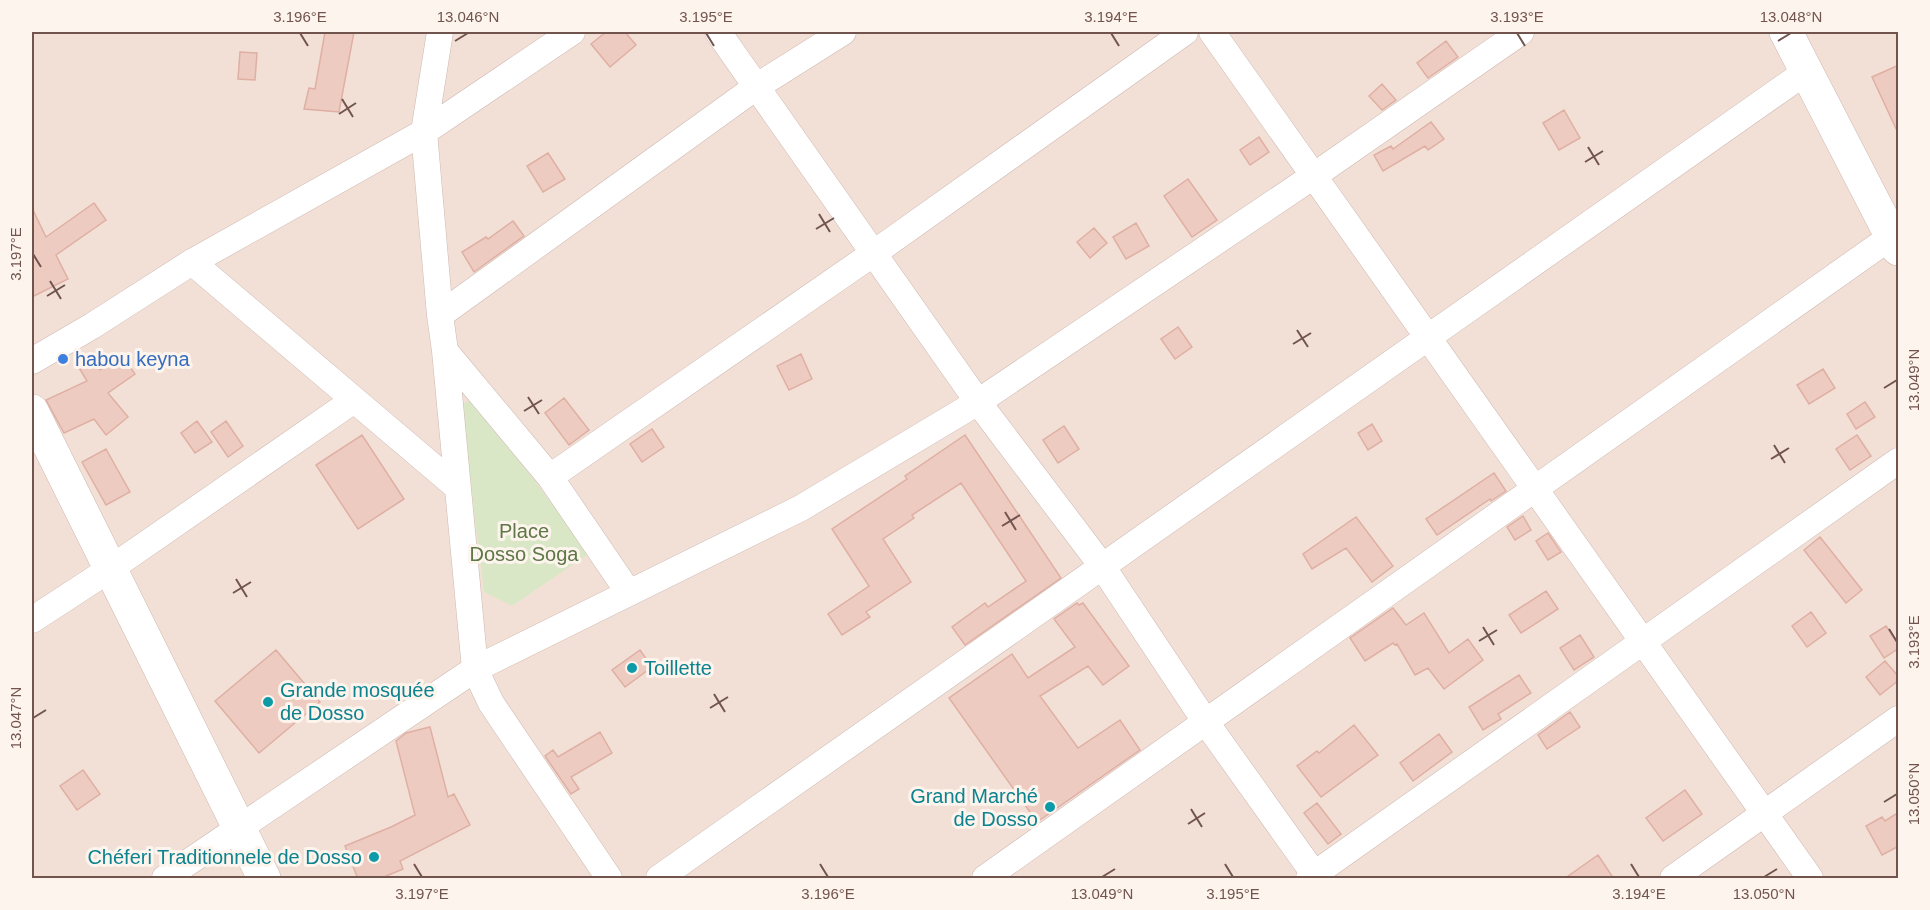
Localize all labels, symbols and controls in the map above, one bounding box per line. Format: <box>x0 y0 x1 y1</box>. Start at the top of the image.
text: 3.196°E <box>273 8 327 25</box>
text: 13.046°N <box>437 8 499 25</box>
text: 3.195°E <box>679 8 733 25</box>
text: 3.194°E <box>1084 8 1138 25</box>
text: 3.193°E <box>1490 8 1544 25</box>
text: 13.048°N <box>1760 8 1822 25</box>
text: 3.197°E <box>7 227 24 281</box>
place label: habou keyna <box>75 348 190 370</box>
text: 13.049°N <box>1905 349 1922 411</box>
marker: habou keyna <box>56 352 70 366</box>
park label: Place Dosso Soga <box>470 520 579 565</box>
text: 3.193°E <box>1905 615 1922 669</box>
place label: Toillette <box>644 657 712 679</box>
marker: Toillette <box>625 661 639 675</box>
place label: Grande mosquée de Dosso <box>280 679 435 724</box>
text: 13.047°N <box>7 687 24 749</box>
marker: Grande mosquée de Dosso <box>261 695 275 709</box>
text: 13.050°N <box>1905 763 1922 825</box>
place label: Grand Marché de Dosso <box>910 785 1038 830</box>
marker: Grand Marché de Dosso <box>1043 800 1057 814</box>
place label: Chéferi Traditionnele de Dosso <box>87 846 362 868</box>
marker: Chéferi Traditionnele de Dosso <box>367 850 381 864</box>
text: 3.197°E <box>395 885 449 902</box>
text: 3.196°E <box>801 885 855 902</box>
text: 13.049°N <box>1071 885 1133 902</box>
text: 3.195°E <box>1206 885 1260 902</box>
text: 3.194°E <box>1612 885 1666 902</box>
text: 13.050°N <box>1733 885 1795 902</box>

